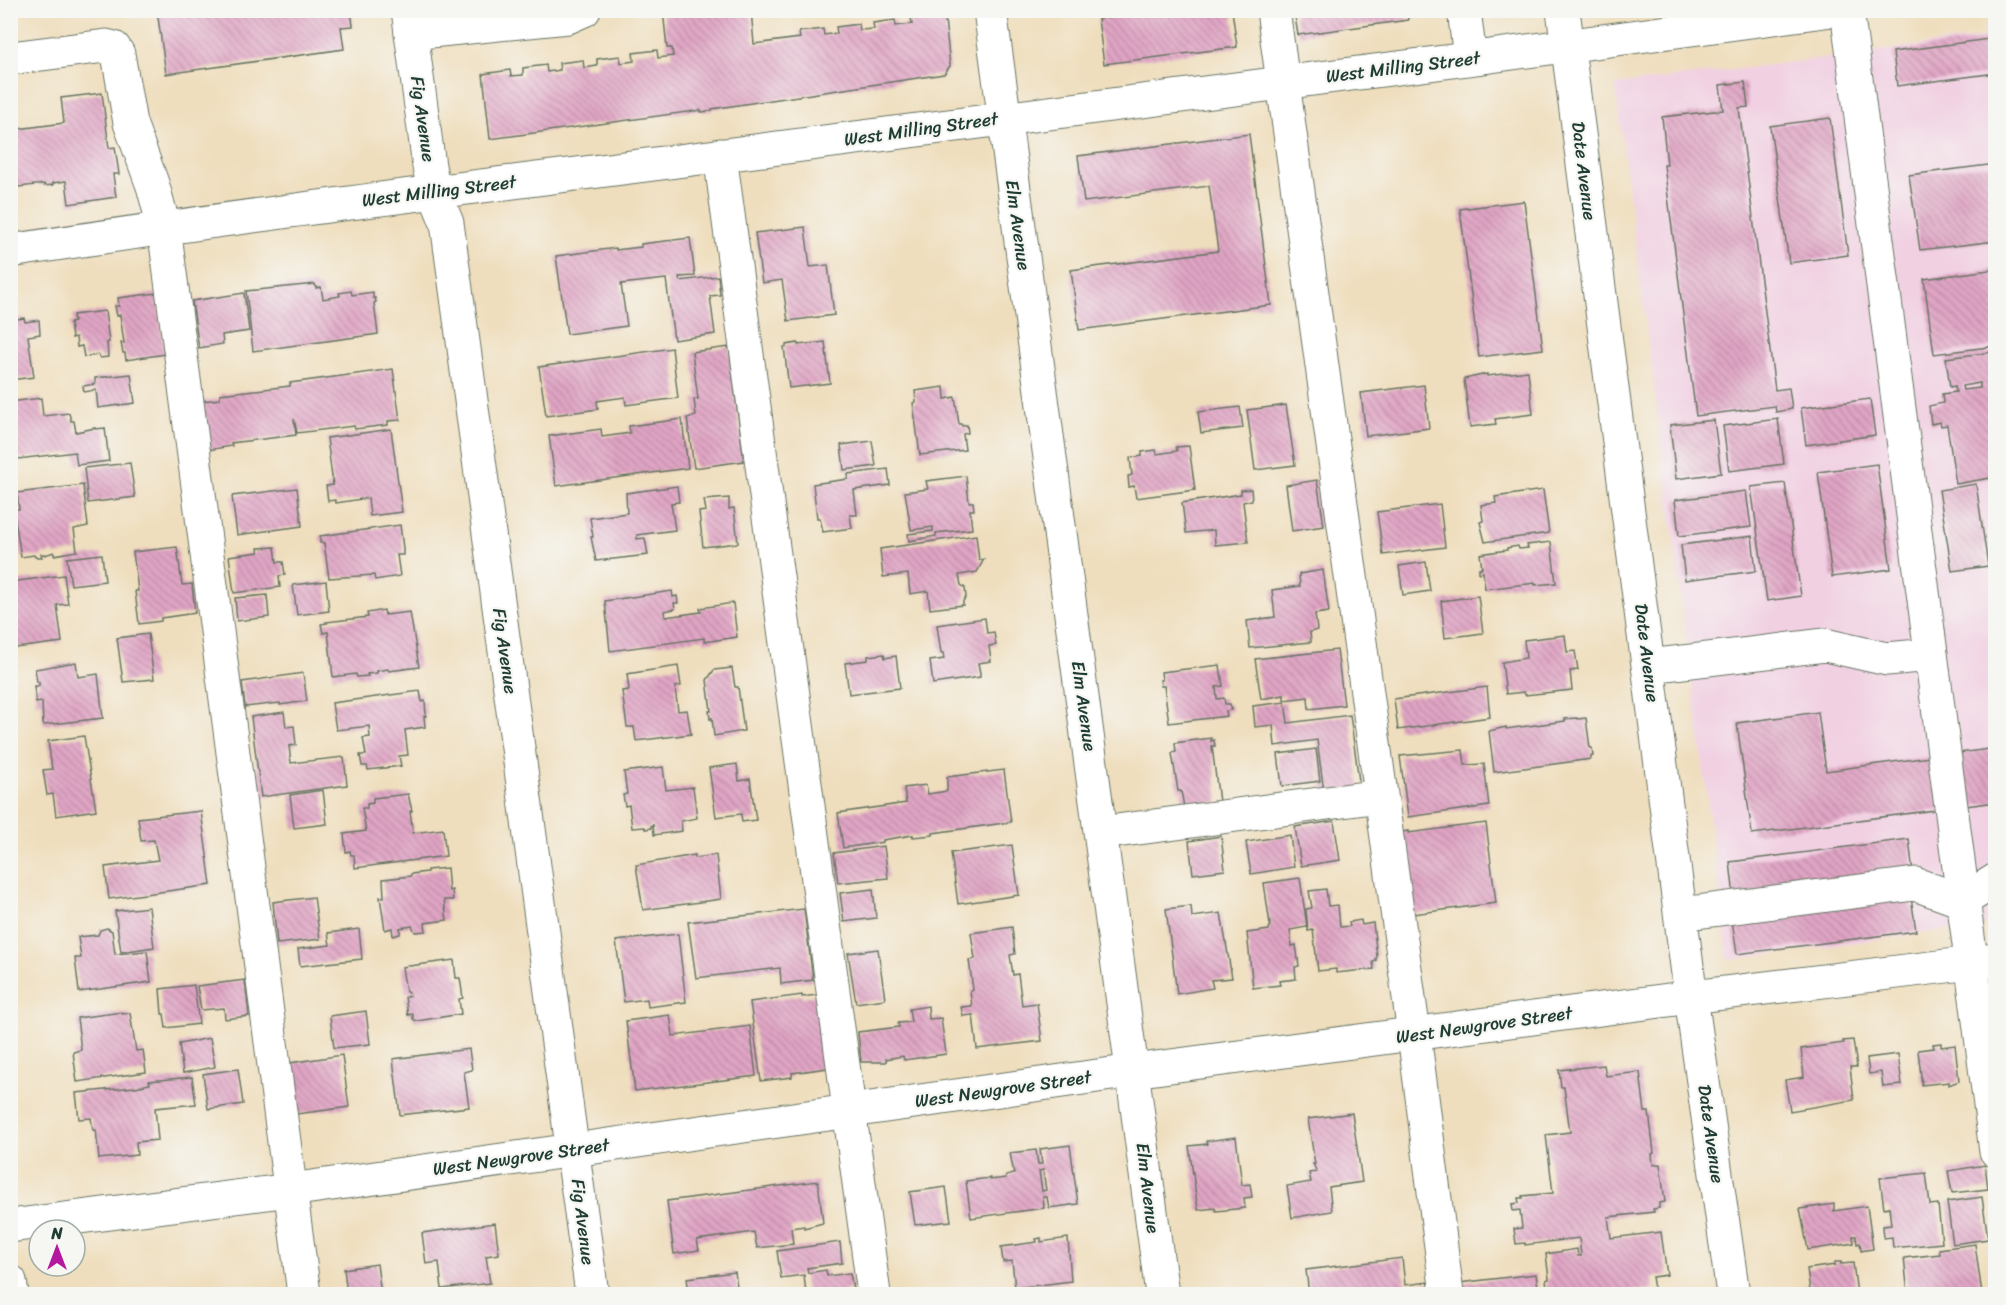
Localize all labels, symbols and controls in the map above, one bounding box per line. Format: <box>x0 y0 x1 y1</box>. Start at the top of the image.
street label: West Milling Street <box>1324 42 1483 92</box>
street label: Fig Avenue <box>401 74 445 164</box>
street label: West Milling Street <box>842 102 1001 156</box>
street label: Date Avenue <box>1562 120 1606 222</box>
street label: West Milling Street <box>360 166 519 216</box>
street label: Elm Avenue <box>996 178 1040 273</box>
street label: Date Avenue <box>1625 602 1669 704</box>
street label: Fig Avenue <box>483 606 527 696</box>
street label: Elm Avenue <box>1062 659 1106 754</box>
street label: West Newgrove Street <box>1394 997 1575 1053</box>
street label: West Newgrove Street <box>913 1061 1094 1117</box>
street label: Date Avenue <box>1688 1083 1734 1185</box>
street label: West Newgrove Street <box>431 1129 612 1185</box>
street label: Elm Avenue <box>1127 1141 1169 1235</box>
street label: Fig Avenue <box>562 1177 604 1267</box>
north arrow <box>27 1218 87 1278</box>
text: N <box>50 1219 63 1248</box>

